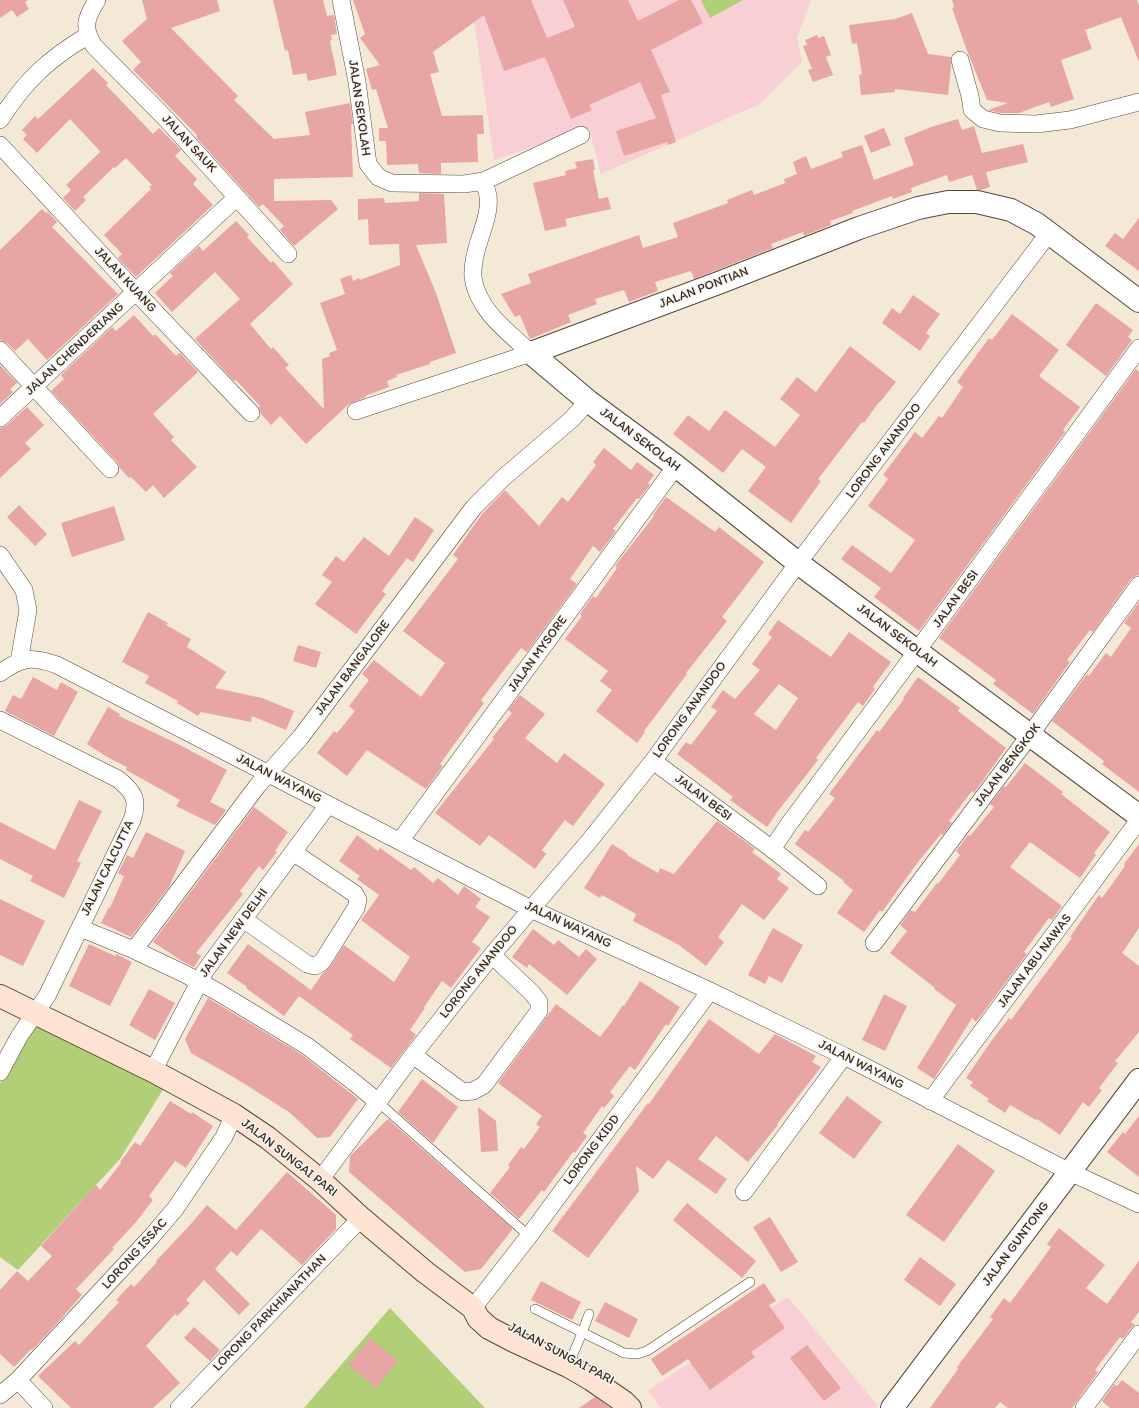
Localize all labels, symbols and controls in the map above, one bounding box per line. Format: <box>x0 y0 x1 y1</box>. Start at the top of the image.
street label: JALAN SEKOLAH <box>345 59 373 157</box>
street label: JALAN SAUK <box>158 112 220 176</box>
street label: JALAN KUANG <box>91 244 159 316</box>
street label: JALAN PONTIAN <box>657 264 751 312</box>
street label: JALAN CHENDERIANG <box>22 299 128 399</box>
street label: LORONG ANANDOO <box>843 400 925 502</box>
street label: JALAN SEKOLAH <box>597 405 683 475</box>
street label: JALAN BESI <box>930 567 982 631</box>
street label: JALAN SEKOLAH <box>854 601 940 671</box>
street label: JALAN MYSORE <box>505 613 571 695</box>
street label: JALAN BANGALORE <box>312 617 394 719</box>
street label: LORONG ANANDOO <box>650 659 730 761</box>
street label: JALAN BENGKOK <box>972 720 1044 810</box>
street label: JALAN WAYANG <box>234 751 324 807</box>
street label: JALAN BESI <box>671 772 735 824</box>
street label: JALAN CALCUTTA <box>78 818 138 918</box>
street label: JALAN NEW DELHI <box>197 886 271 980</box>
street label: JALAN WAYANG <box>522 898 614 952</box>
street label: JALAN ABU NAWAS <box>995 911 1075 1011</box>
street label: LORONG ANANDOO <box>437 922 521 1022</box>
street label: JALAN WAYANG <box>816 1037 906 1093</box>
street label: LORONG KIDD <box>561 1112 623 1188</box>
street label: JALAN SUNGAI PARI <box>238 1116 340 1200</box>
street label: JALAN GUNTONG <box>979 1199 1053 1289</box>
street label: LORONG ISSAC <box>99 1215 171 1293</box>
street label: LORONG PARKHIANATHAN <box>210 1251 330 1375</box>
street label: JALAN SUNGAI PARI <box>505 1320 617 1388</box>

